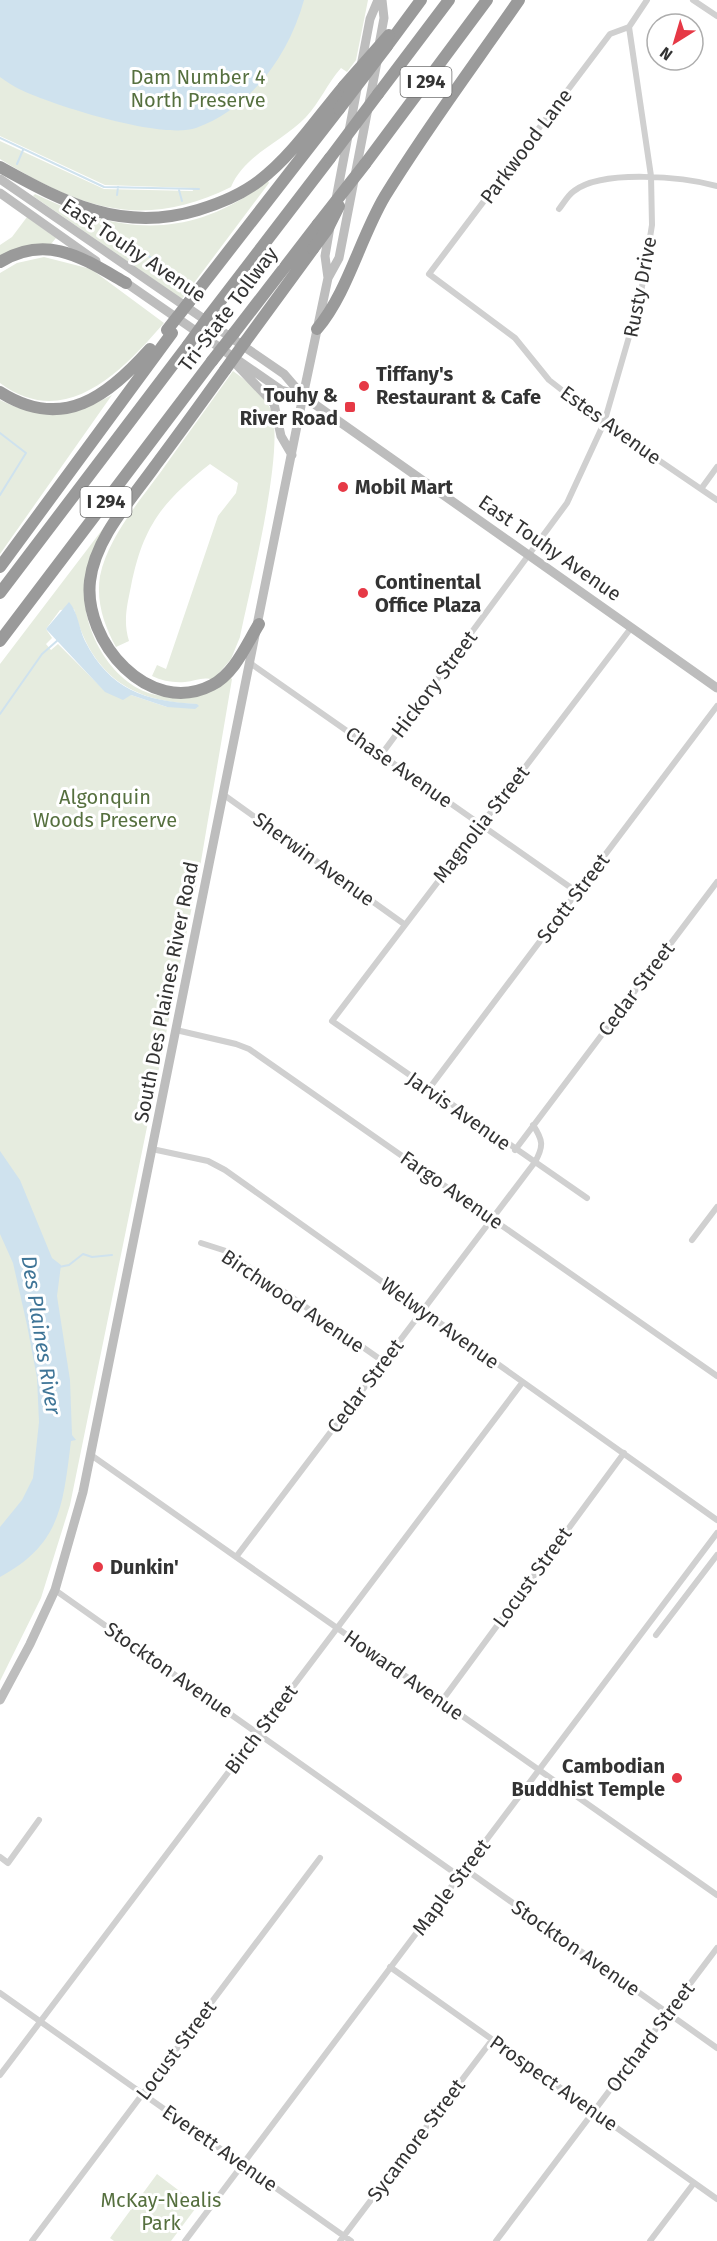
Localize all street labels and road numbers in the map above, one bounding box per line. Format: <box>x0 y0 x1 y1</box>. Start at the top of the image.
road number: I 294 <box>400 67 452 97</box>
street label: Parkwood Lane <box>475 84 577 208</box>
street label: East Touhy Avenue <box>57 193 211 307</box>
street label: Rusty Drive <box>618 235 662 339</box>
street label: Tri-State Tollway <box>173 242 283 376</box>
street label: Estes Avenue <box>556 380 666 470</box>
road number: I 294 <box>80 487 132 517</box>
street label: East Touhy Avenue <box>474 490 626 606</box>
street label: Hickory Street <box>386 625 482 742</box>
street label: Chase Avenue <box>341 721 457 813</box>
street label: Magnolia Street <box>428 760 535 887</box>
street label: Sherwin Avenue <box>248 807 380 911</box>
street label: Scott Street <box>532 848 615 947</box>
street label: South Des Plaines River Road <box>129 859 203 1125</box>
street label: Cedar Street <box>593 937 680 1041</box>
street label: Jarvis Avenue <box>402 1066 516 1156</box>
street label: Fargo Avenue <box>396 1146 508 1234</box>
street label: Birchwood Avenue <box>217 1244 369 1358</box>
street label: Welwyn Avenue <box>376 1272 504 1374</box>
street label: Cedar Street <box>322 1334 409 1438</box>
street label: Locust Street <box>488 1521 577 1632</box>
street label: Stockton Avenue <box>100 1617 238 1723</box>
street label: Howard Avenue <box>339 1625 469 1725</box>
street label: Birch Street <box>220 1679 303 1778</box>
street label: Maple Street <box>407 1833 496 1940</box>
street label: Stockton Avenue <box>507 1895 645 2001</box>
street label: Orchard Street <box>601 1977 700 2097</box>
street label: Locust Street <box>131 1995 222 2104</box>
street label: Prospect Avenue <box>485 2030 623 2136</box>
street label: Sycamore Street <box>362 2073 470 2206</box>
street label: Everett Avenue <box>158 2099 282 2197</box>

